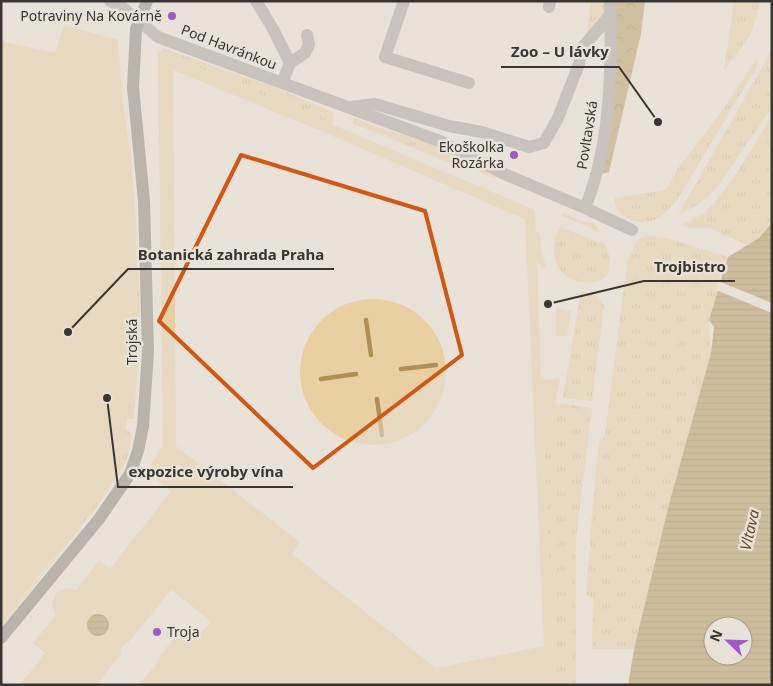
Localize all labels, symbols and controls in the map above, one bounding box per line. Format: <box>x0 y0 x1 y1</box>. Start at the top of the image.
place label: Potraviny Na Kovárně <box>20 6 162 25</box>
marker: Potraviny Na Kovárně <box>166 10 178 22</box>
street label: Pod Havránkou <box>179 20 280 74</box>
callout: Zoo – U lávky <box>501 37 619 67</box>
text: Zoo – U lávky <box>511 41 609 61</box>
street label: Povltavská <box>572 99 601 171</box>
place label: Ekoškolka Rozárka <box>439 137 504 172</box>
marker: Ekoškolka Rozárka <box>508 149 520 161</box>
callout: Botanická zahrada Praha <box>128 239 334 269</box>
text: Botanická zahrada Praha <box>138 244 324 264</box>
callout: Trojbistro <box>644 251 735 281</box>
text: Trojbistro <box>654 256 726 276</box>
street label: Trojská <box>122 319 141 365</box>
callout: expozice výroby vína <box>118 457 293 487</box>
text: expozice výroby vína <box>129 461 283 481</box>
water label: Vltava <box>735 507 764 552</box>
north arrow <box>703 616 753 666</box>
place label: Troja <box>167 622 200 641</box>
marker: Troja <box>151 626 163 638</box>
text: N <box>705 627 727 645</box>

